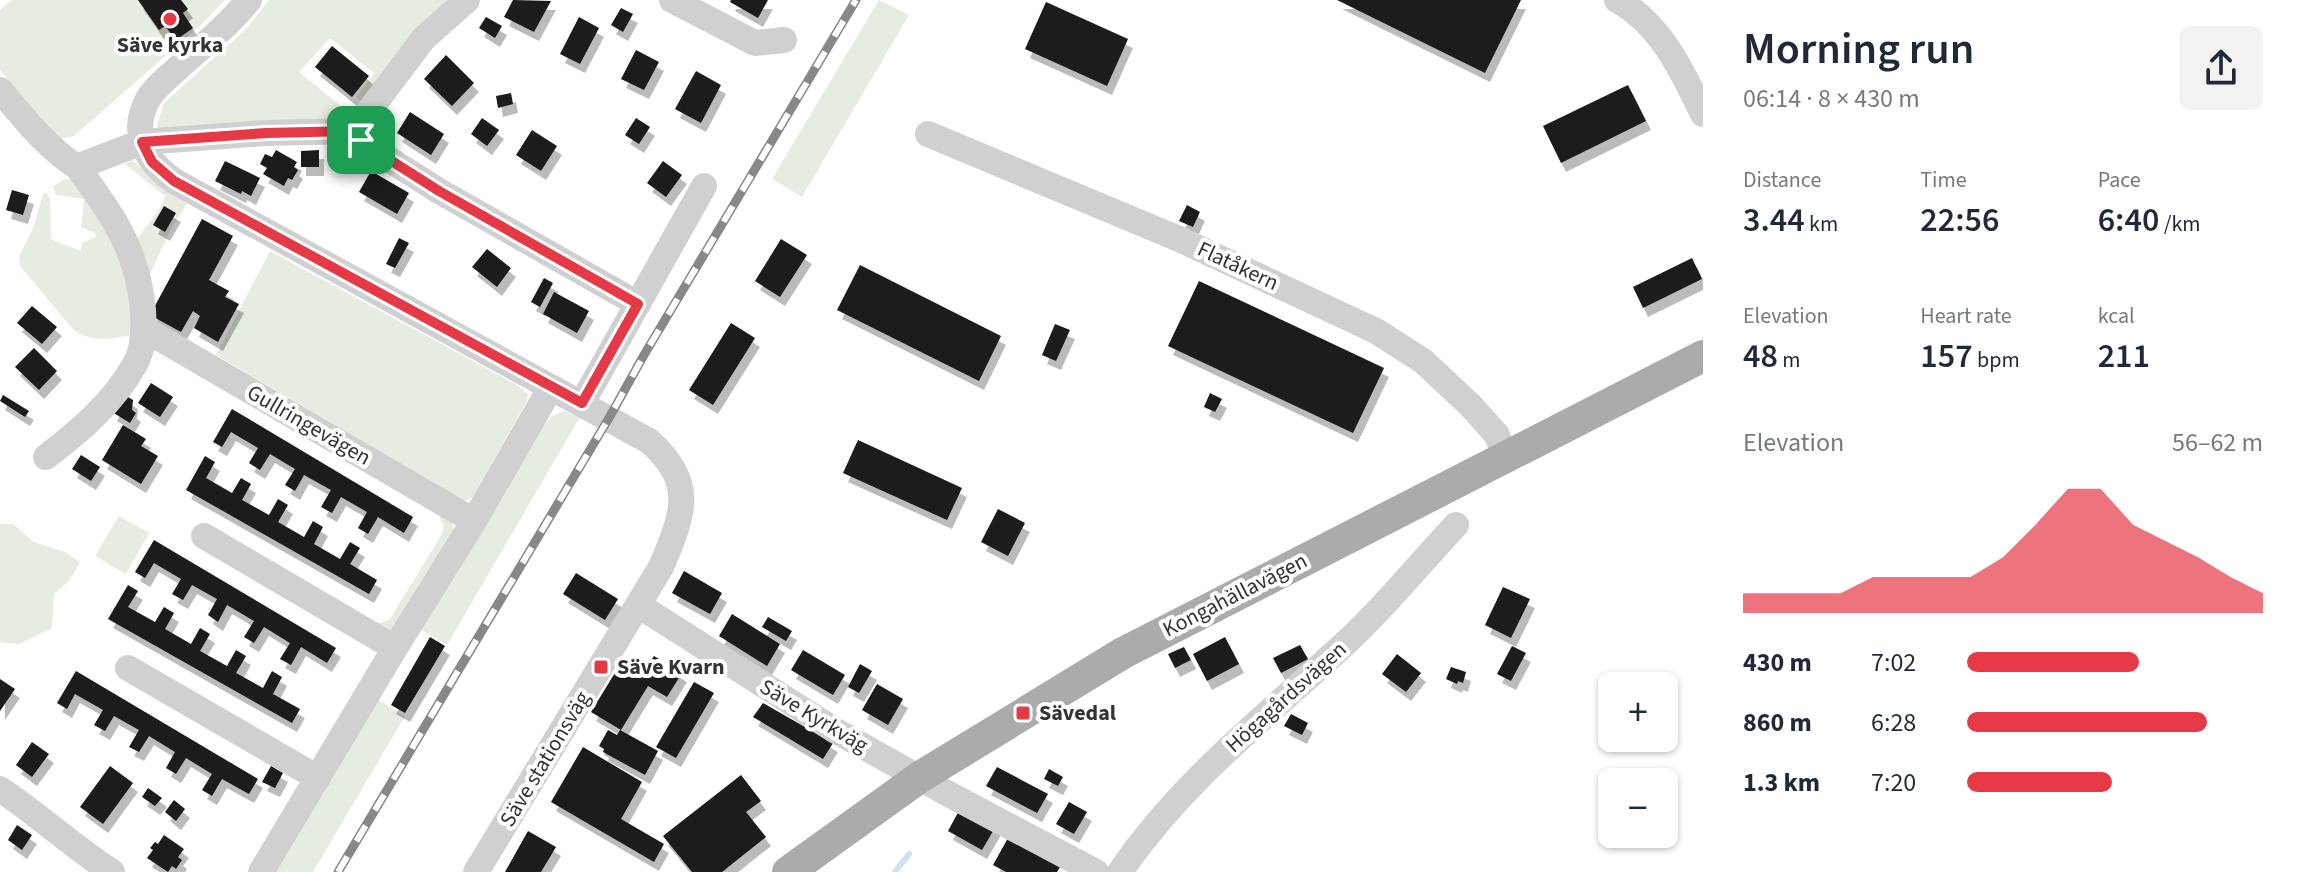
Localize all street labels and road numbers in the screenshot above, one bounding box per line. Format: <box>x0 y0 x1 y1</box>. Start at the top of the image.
street label: Flatåkern <box>1192 233 1284 299</box>
street label: Gullringevägen <box>241 377 377 473</box>
street label: Kongahällavägen <box>1157 545 1313 645</box>
street label: Högagårdsvägen <box>1218 634 1354 760</box>
street label: Säve Kyrkväg <box>754 671 874 761</box>
street label: Säve stationsväg <box>492 685 598 833</box>

